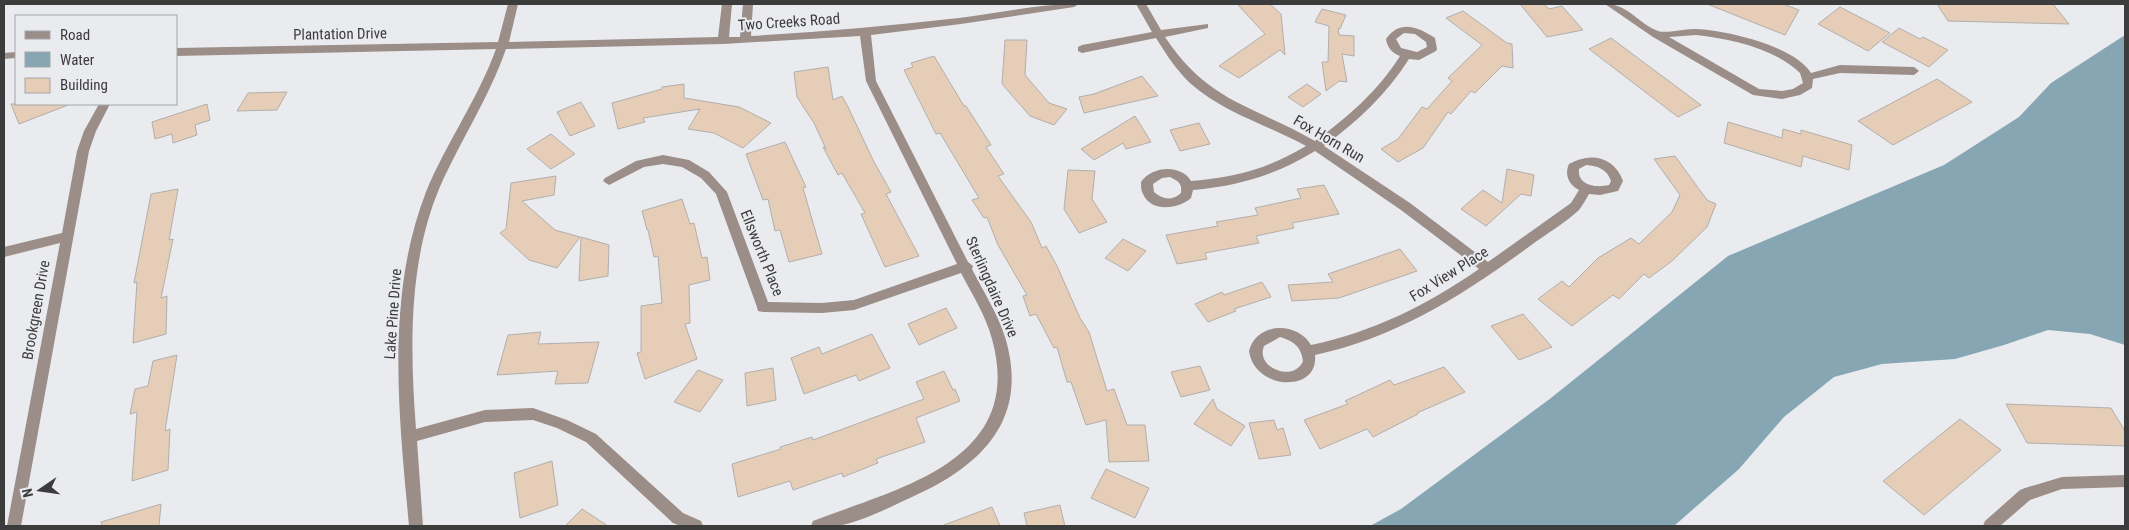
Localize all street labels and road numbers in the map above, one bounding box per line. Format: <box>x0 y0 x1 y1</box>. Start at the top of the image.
street label: Two Creeks Road <box>737 9 841 35</box>
street label: Plantation Drive <box>293 24 387 44</box>
street label: Fox Horn Run <box>1290 111 1368 167</box>
street label: Ellsworth Place <box>737 207 787 299</box>
street label: Sterlingdaire Drive <box>962 234 1022 340</box>
street label: Fox View Place <box>1406 243 1492 305</box>
street label: Brookgreen Drive <box>18 259 54 361</box>
street label: Lake Pine Drive <box>381 268 405 360</box>

